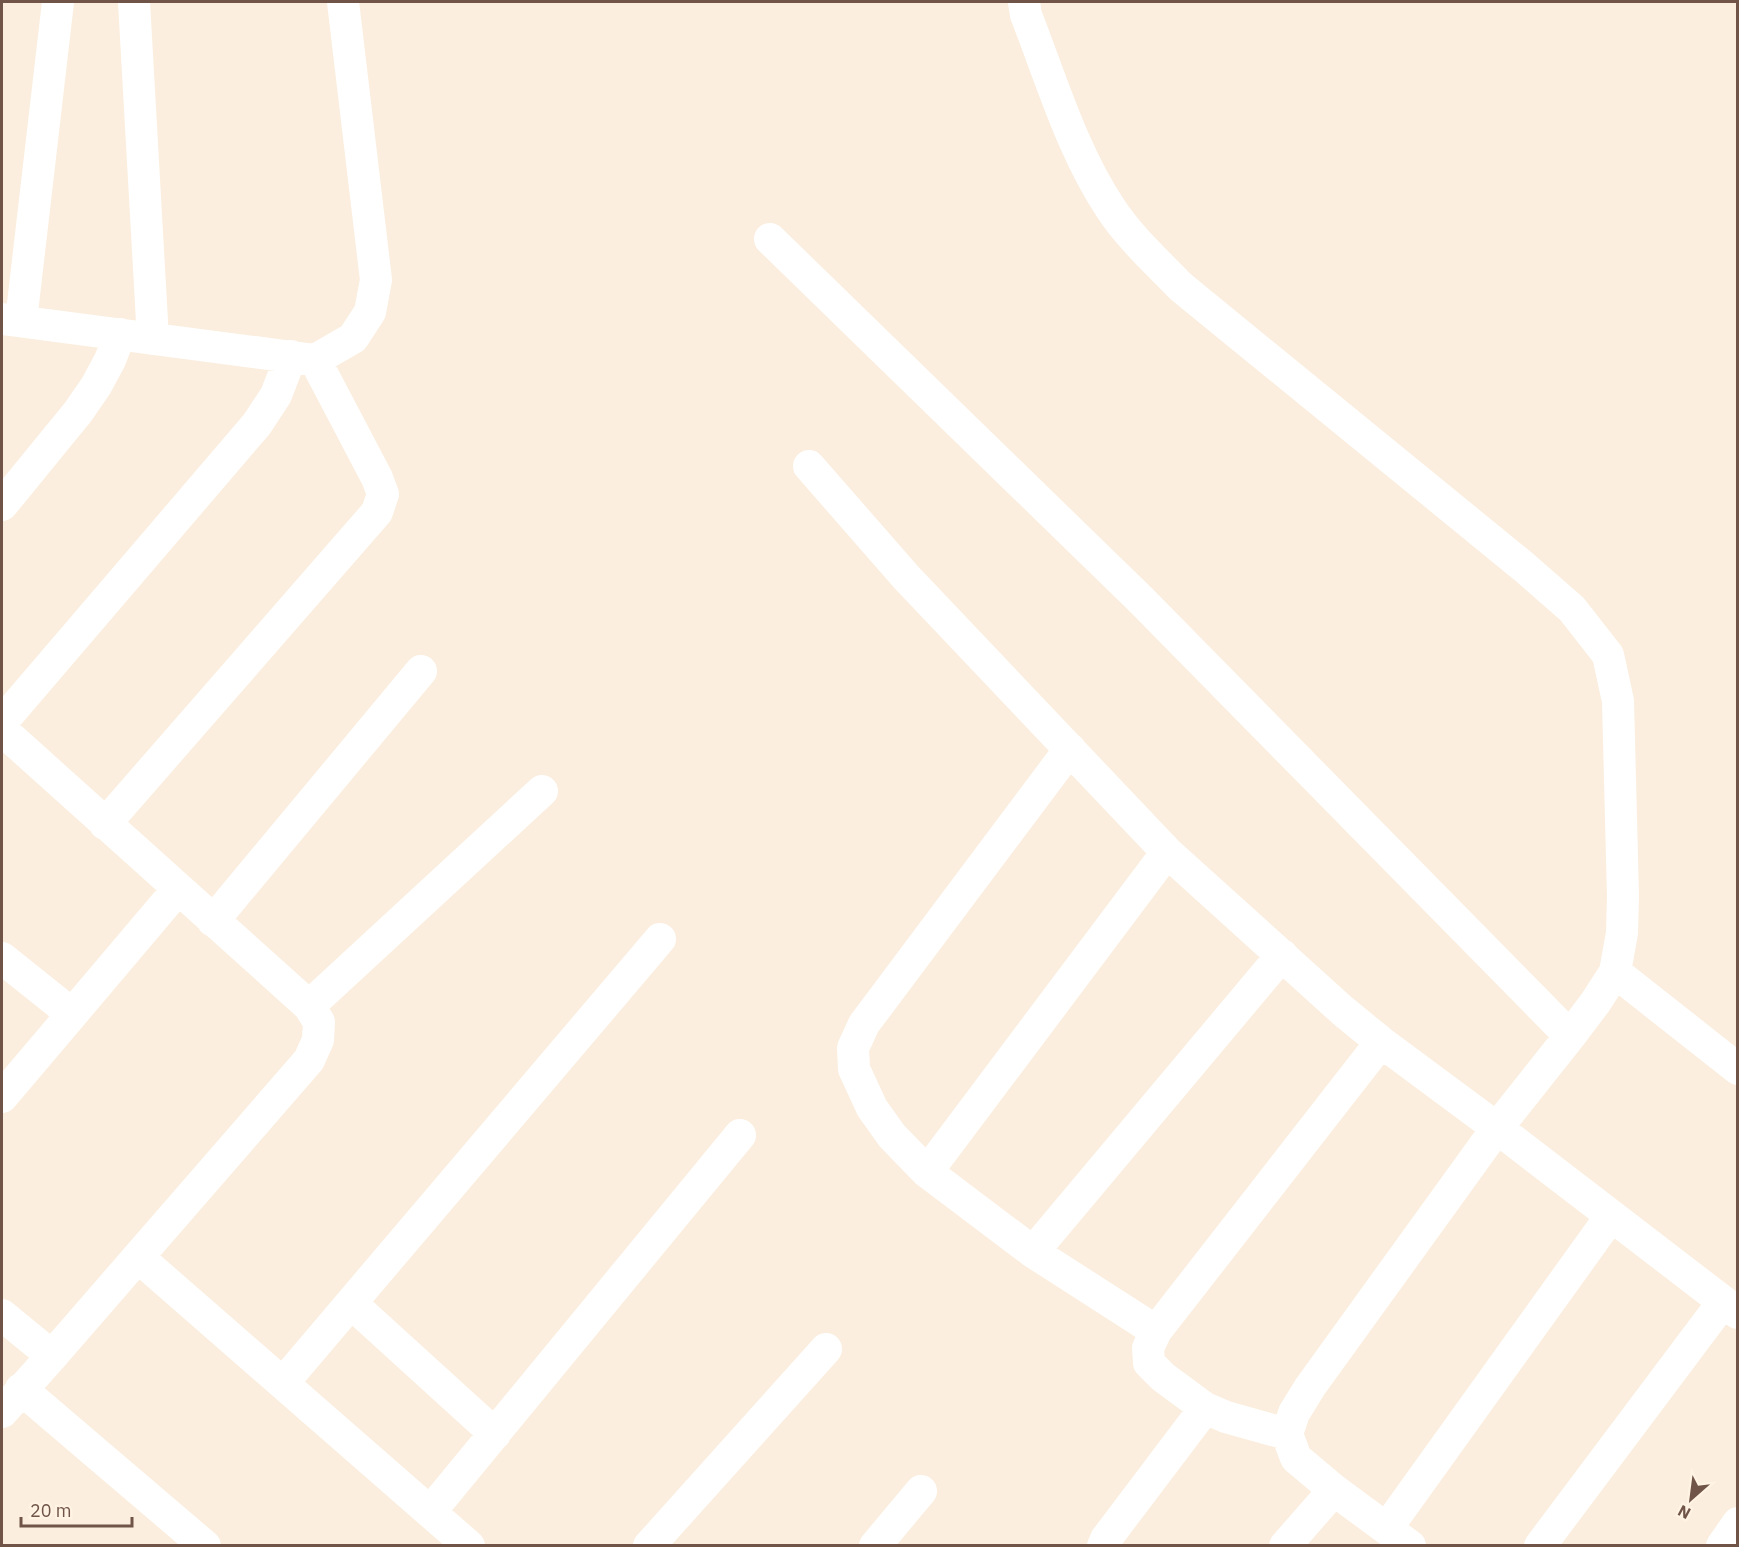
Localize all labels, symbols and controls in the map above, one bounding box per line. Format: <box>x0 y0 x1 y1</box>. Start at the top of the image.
north arrow <box>1661 1469 1721 1529</box>
scale bar <box>21 1490 132 1528</box>
text: 20 m <box>30 1499 72 1522</box>
text: N <box>1674 1501 1694 1524</box>

